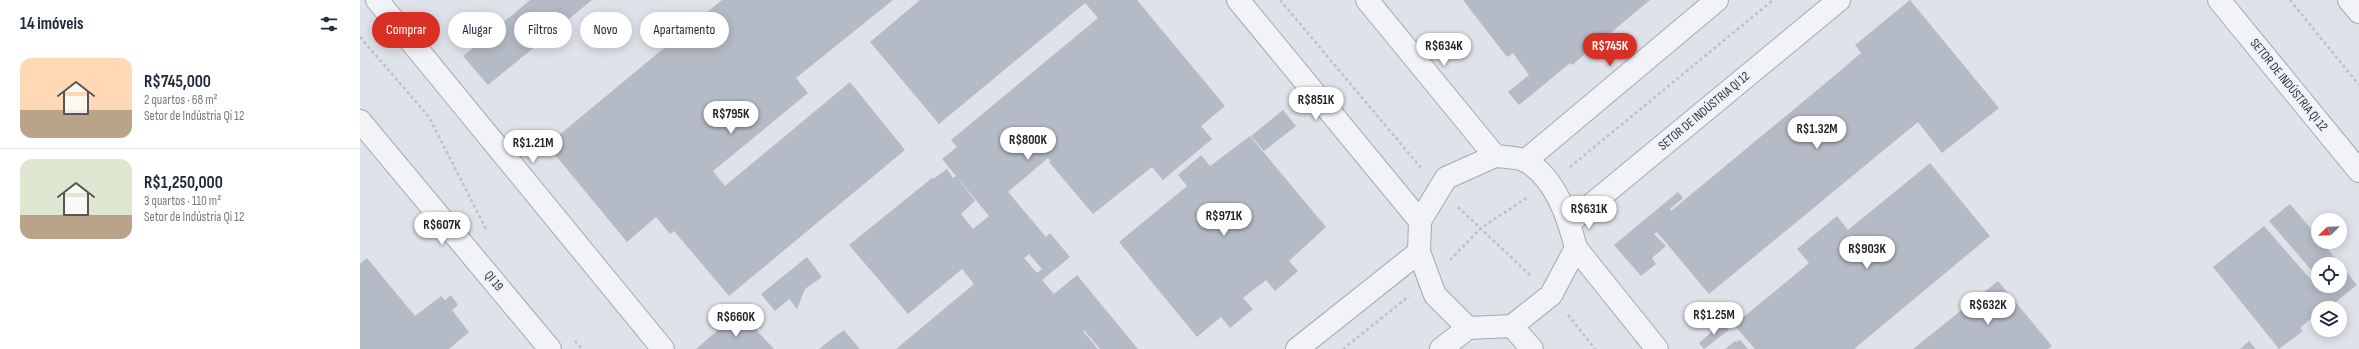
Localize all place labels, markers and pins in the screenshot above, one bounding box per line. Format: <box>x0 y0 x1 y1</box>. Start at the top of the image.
pin: R$634K <box>1411 33 1477 67</box>
pin: R$745K <box>1577 33 1643 67</box>
pin: R$851K <box>1283 87 1349 121</box>
pin: R$795K <box>698 101 764 135</box>
pin: R$1.32M <box>1780 116 1854 150</box>
pin: R$800K <box>995 127 1061 161</box>
pin: R$1.21M <box>496 130 570 164</box>
pin: R$631K <box>1556 196 1622 230</box>
pin: R$971K <box>1191 203 1257 237</box>
pin: R$607K <box>409 212 475 246</box>
pin: R$903K <box>1834 236 1900 270</box>
pin: R$632K <box>1955 292 2021 326</box>
pin: R$1.25M <box>1677 302 1751 336</box>
pin: R$660K <box>703 304 769 338</box>

